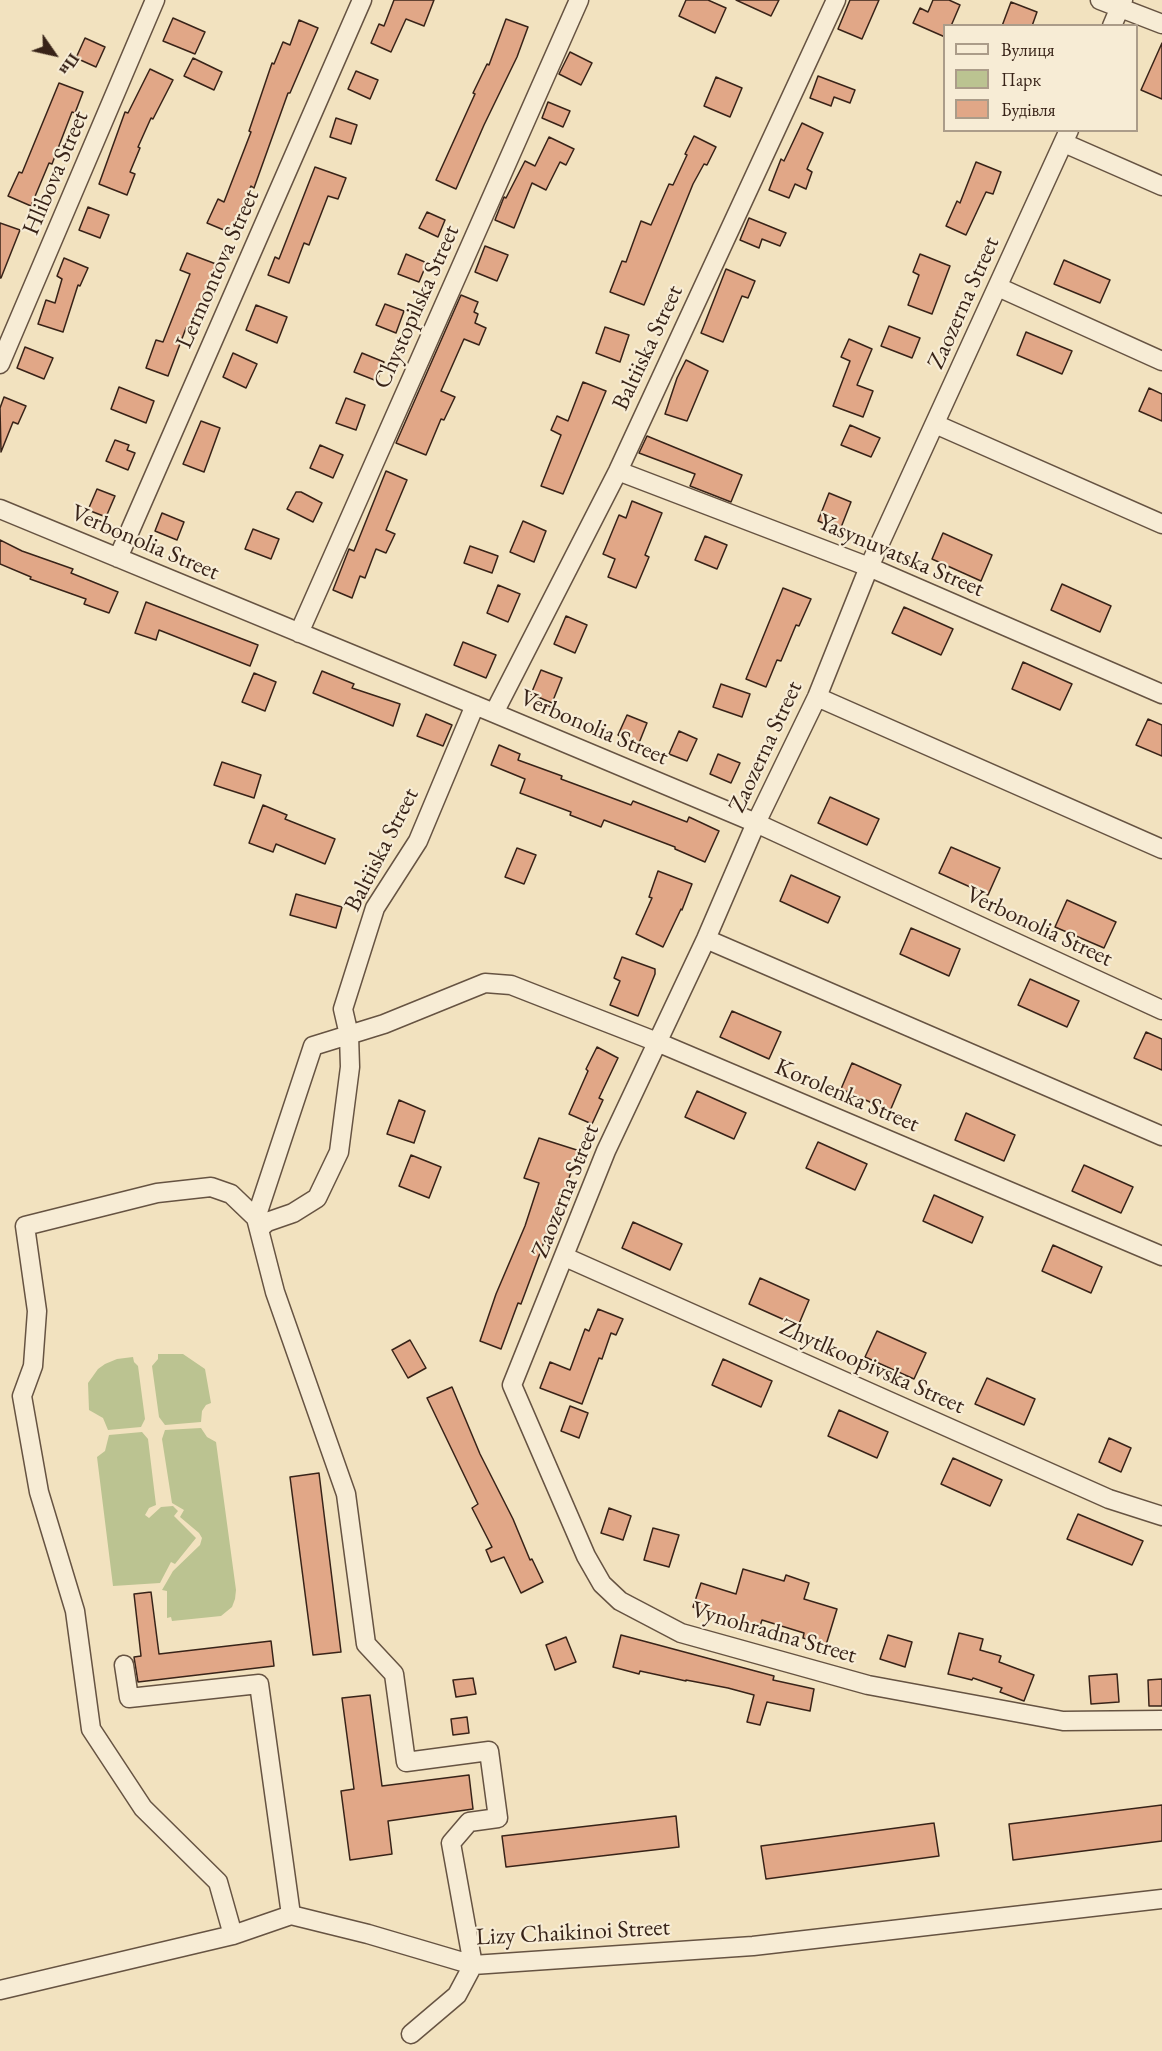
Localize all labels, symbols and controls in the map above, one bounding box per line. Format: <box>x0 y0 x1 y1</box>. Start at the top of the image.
north arrow <box>24 24 84 84</box>
legend <box>943 24 1138 132</box>
text: Вулиця <box>1001 38 1054 61</box>
text: Пн <box>55 49 84 79</box>
text: Парк <box>1001 68 1041 91</box>
text: Будівля <box>1001 98 1056 121</box>
street label: Hlibova Street <box>17 107 95 239</box>
street label: Lermontova Street <box>170 185 266 353</box>
street label: Chystopilska Street <box>368 221 466 393</box>
street label: Zaozerna Street <box>922 232 1006 374</box>
street label: Baltiiska Street <box>606 281 690 415</box>
street label: Verbonolia Street <box>67 499 223 587</box>
street label: Yasynuvatska Street <box>814 508 988 604</box>
street label: Zaozerna Street <box>723 677 809 817</box>
street label: Verbonolia Street <box>516 684 672 772</box>
street label: Baltiiska Street <box>339 783 425 917</box>
street label: Verbonolia Street <box>961 881 1117 973</box>
street label: Korolenka Street <box>771 1053 923 1139</box>
street label: Zaozerna Street <box>526 1120 606 1262</box>
street label: Zhytlkoopivska Street <box>775 1313 969 1421</box>
street label: Vynohradna Street <box>688 1596 860 1670</box>
street label: Lizy Chaikinoi Street <box>475 1914 671 1952</box>

